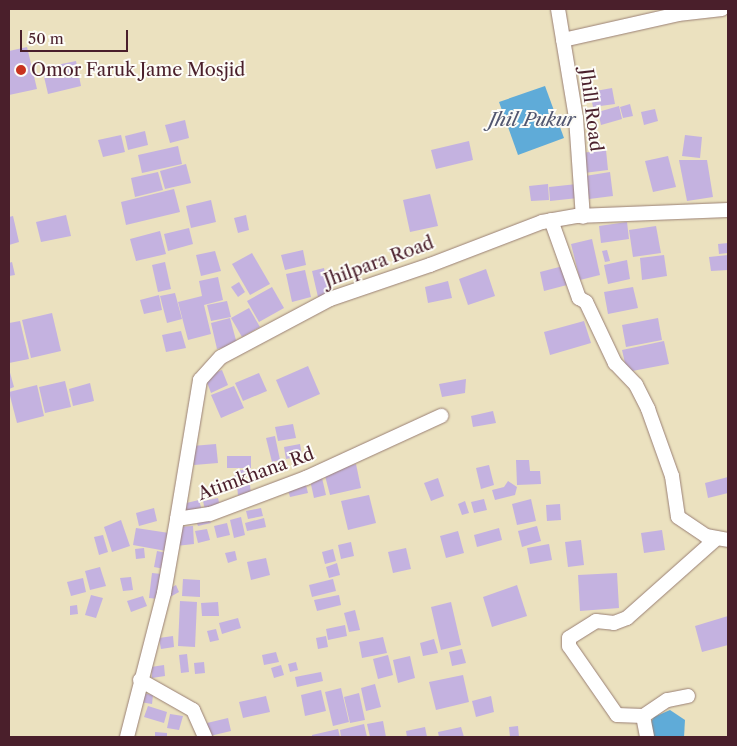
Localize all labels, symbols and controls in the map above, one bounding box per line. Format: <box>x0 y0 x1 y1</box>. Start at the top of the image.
scale bar <box>22 20 130 52</box>
text: 50 m <box>28 29 64 48</box>
place label: Omor Faruk Jame Mosjid <box>31 59 246 81</box>
marker: Omor Faruk Jame Mosjid <box>15 64 27 76</box>
street label: Jhill Road <box>575 67 607 153</box>
water label: Jhil Pukur <box>488 109 576 131</box>
street label: Jhilpara Road <box>321 232 437 292</box>
street label: Atimkhana Rd <box>195 443 317 505</box>

